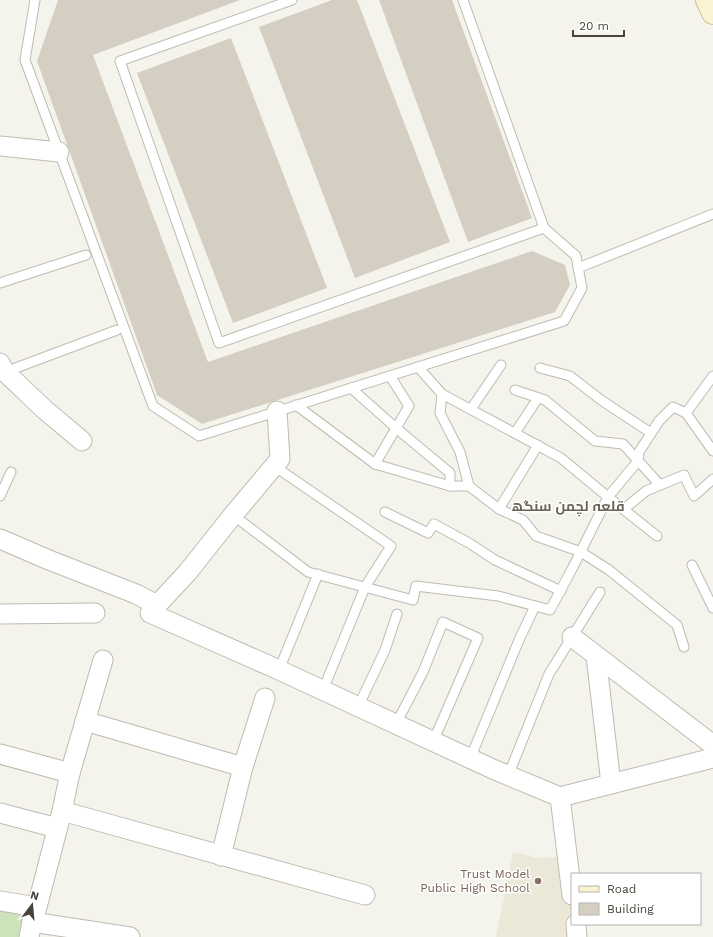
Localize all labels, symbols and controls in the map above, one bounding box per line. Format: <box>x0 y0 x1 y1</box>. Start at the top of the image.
scale bar <box>573 12 624 38</box>
text: 20 m <box>579 19 609 33</box>
district label: قلعہ لچمن سنگھ <box>512 498 624 517</box>
place label: Trust Model Public High School <box>420 867 530 895</box>
legend <box>571 873 701 925</box>
marker: Trust Model Public High School <box>533 876 543 886</box>
text: Road <box>607 882 636 896</box>
north arrow <box>12 885 52 925</box>
text: N <box>29 888 40 903</box>
text: Building <box>607 902 654 916</box>

